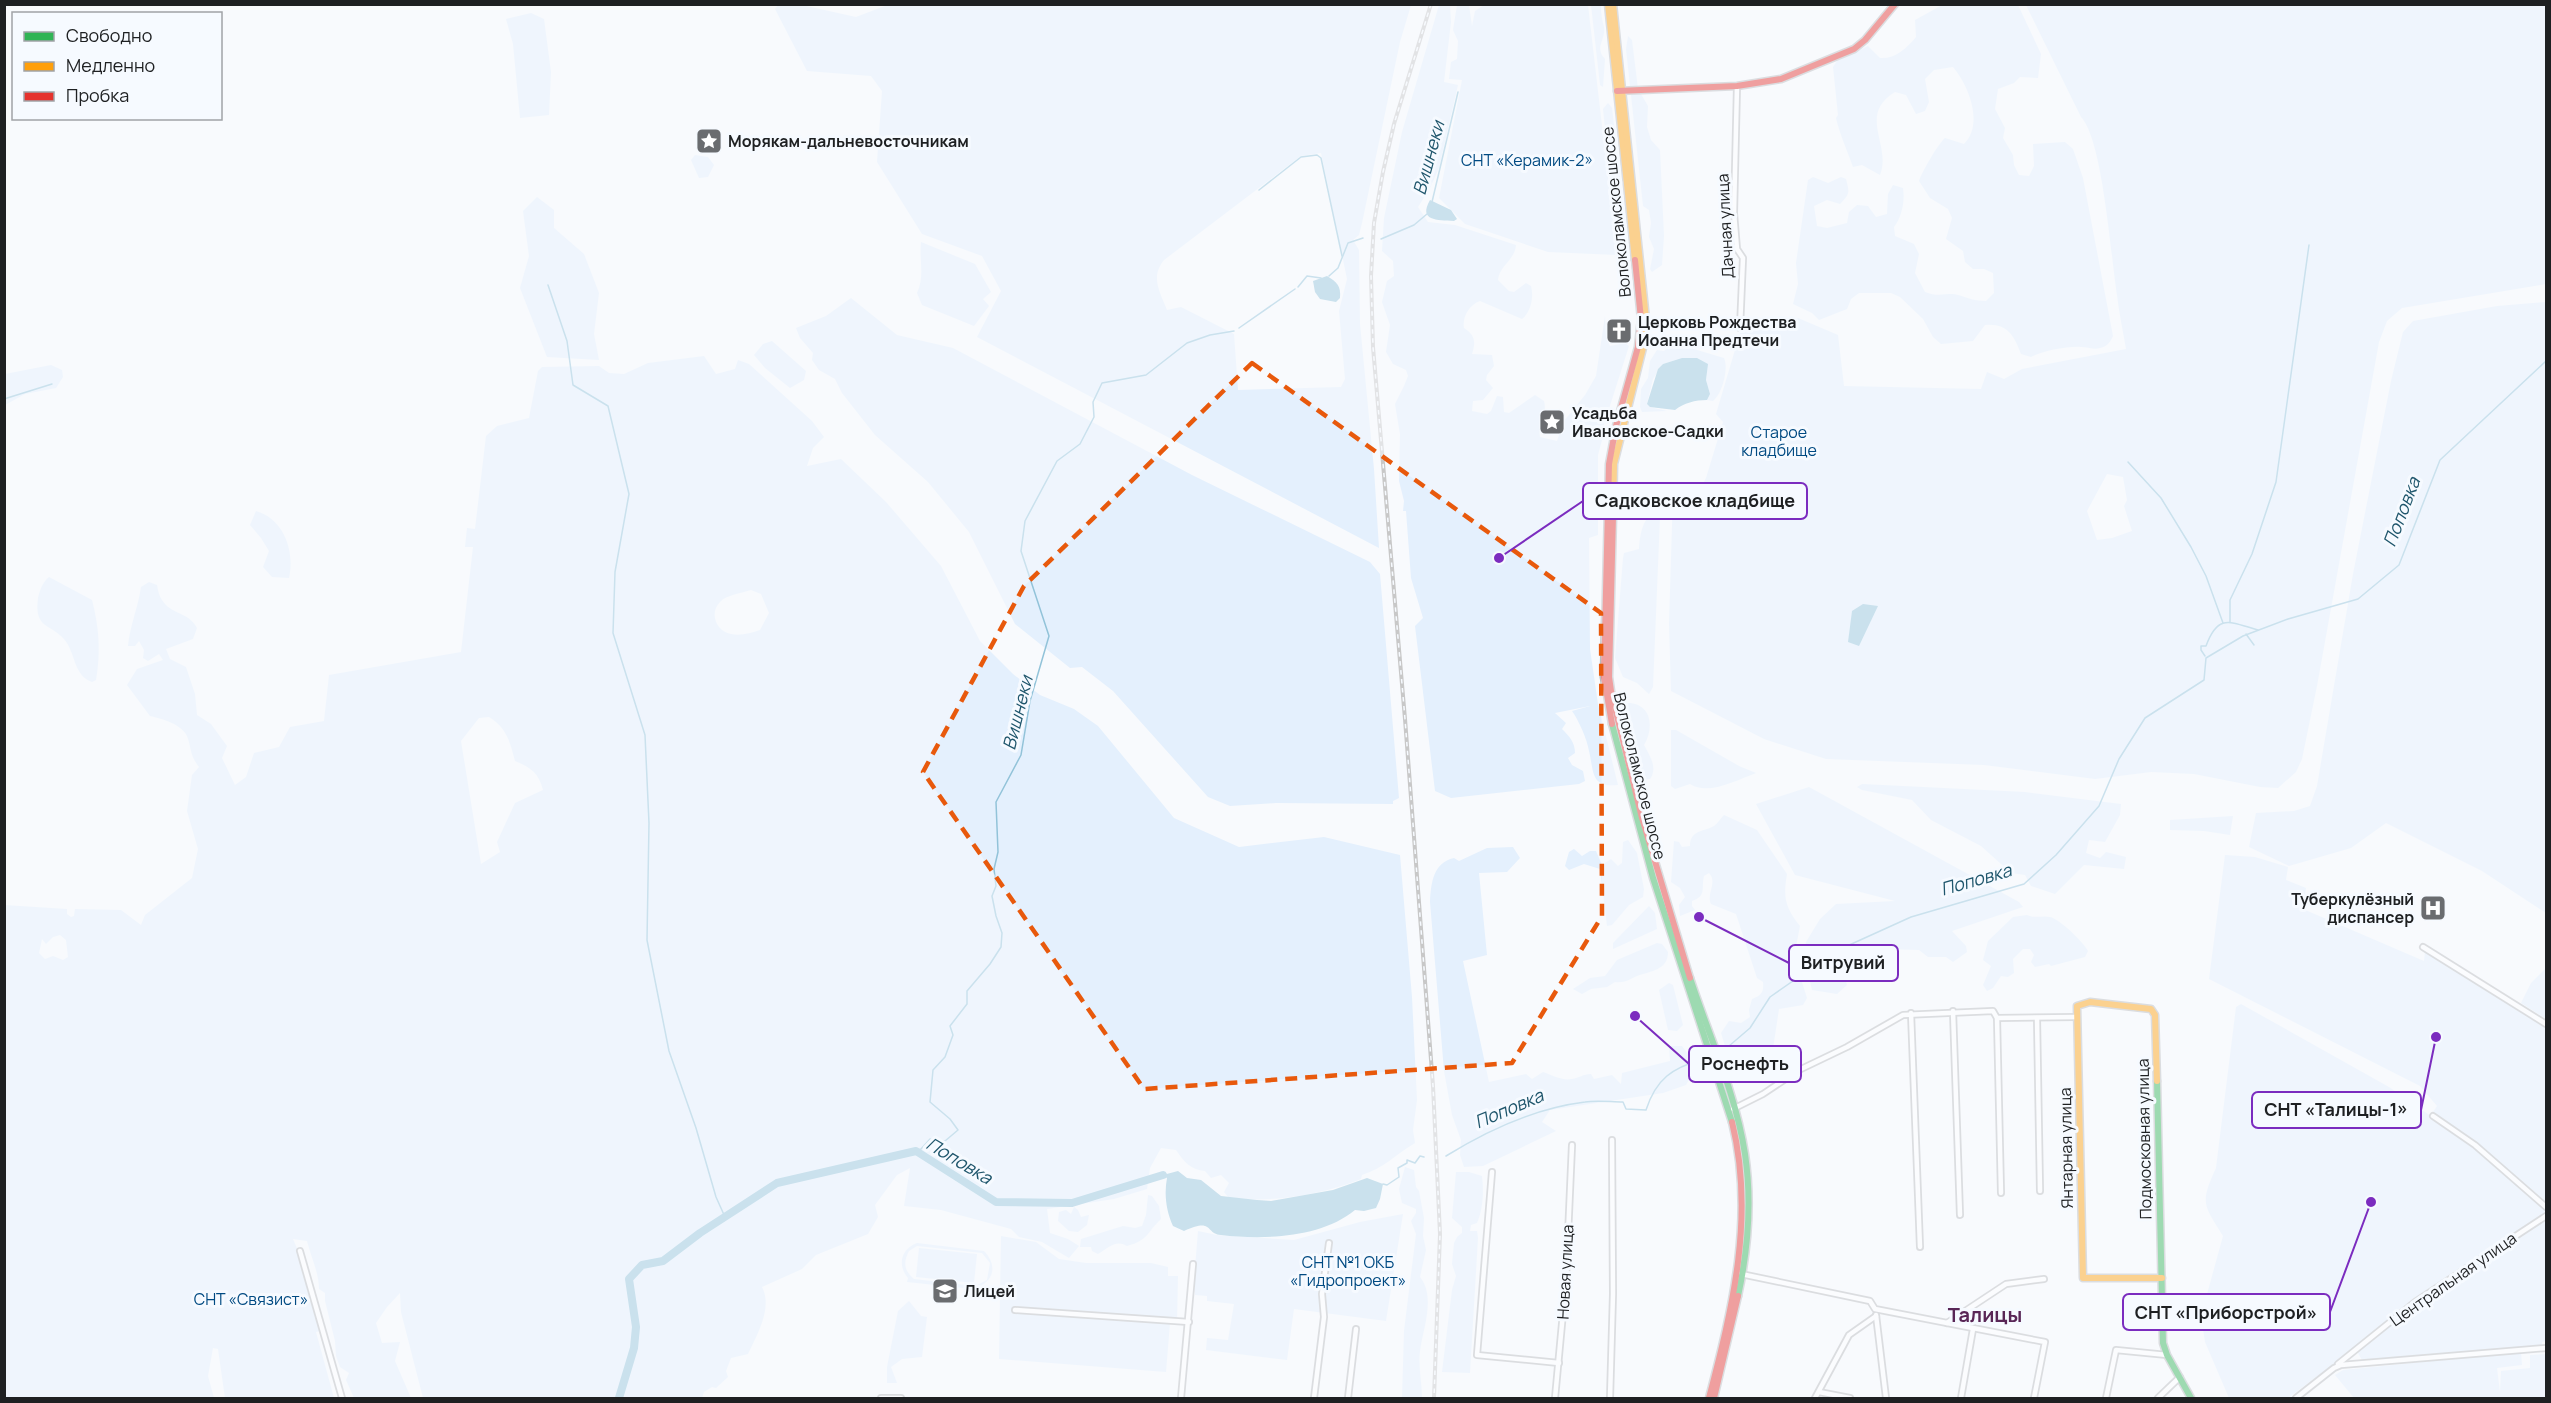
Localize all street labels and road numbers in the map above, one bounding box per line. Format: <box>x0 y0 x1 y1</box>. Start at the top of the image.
street label: Волоколамское шоссе <box>1596 126 1636 298</box>
street label: Дачная улица <box>1711 173 1739 279</box>
street label: Волоколамское шоссе <box>1609 690 1671 862</box>
street label: Подмосковная улица <box>2132 1058 2156 1220</box>
street label: Янтарная улица <box>2054 1087 2078 1209</box>
street label: Новая улица <box>1552 1224 1578 1320</box>
street label: Центральная улица <box>2385 1227 2521 1331</box>

